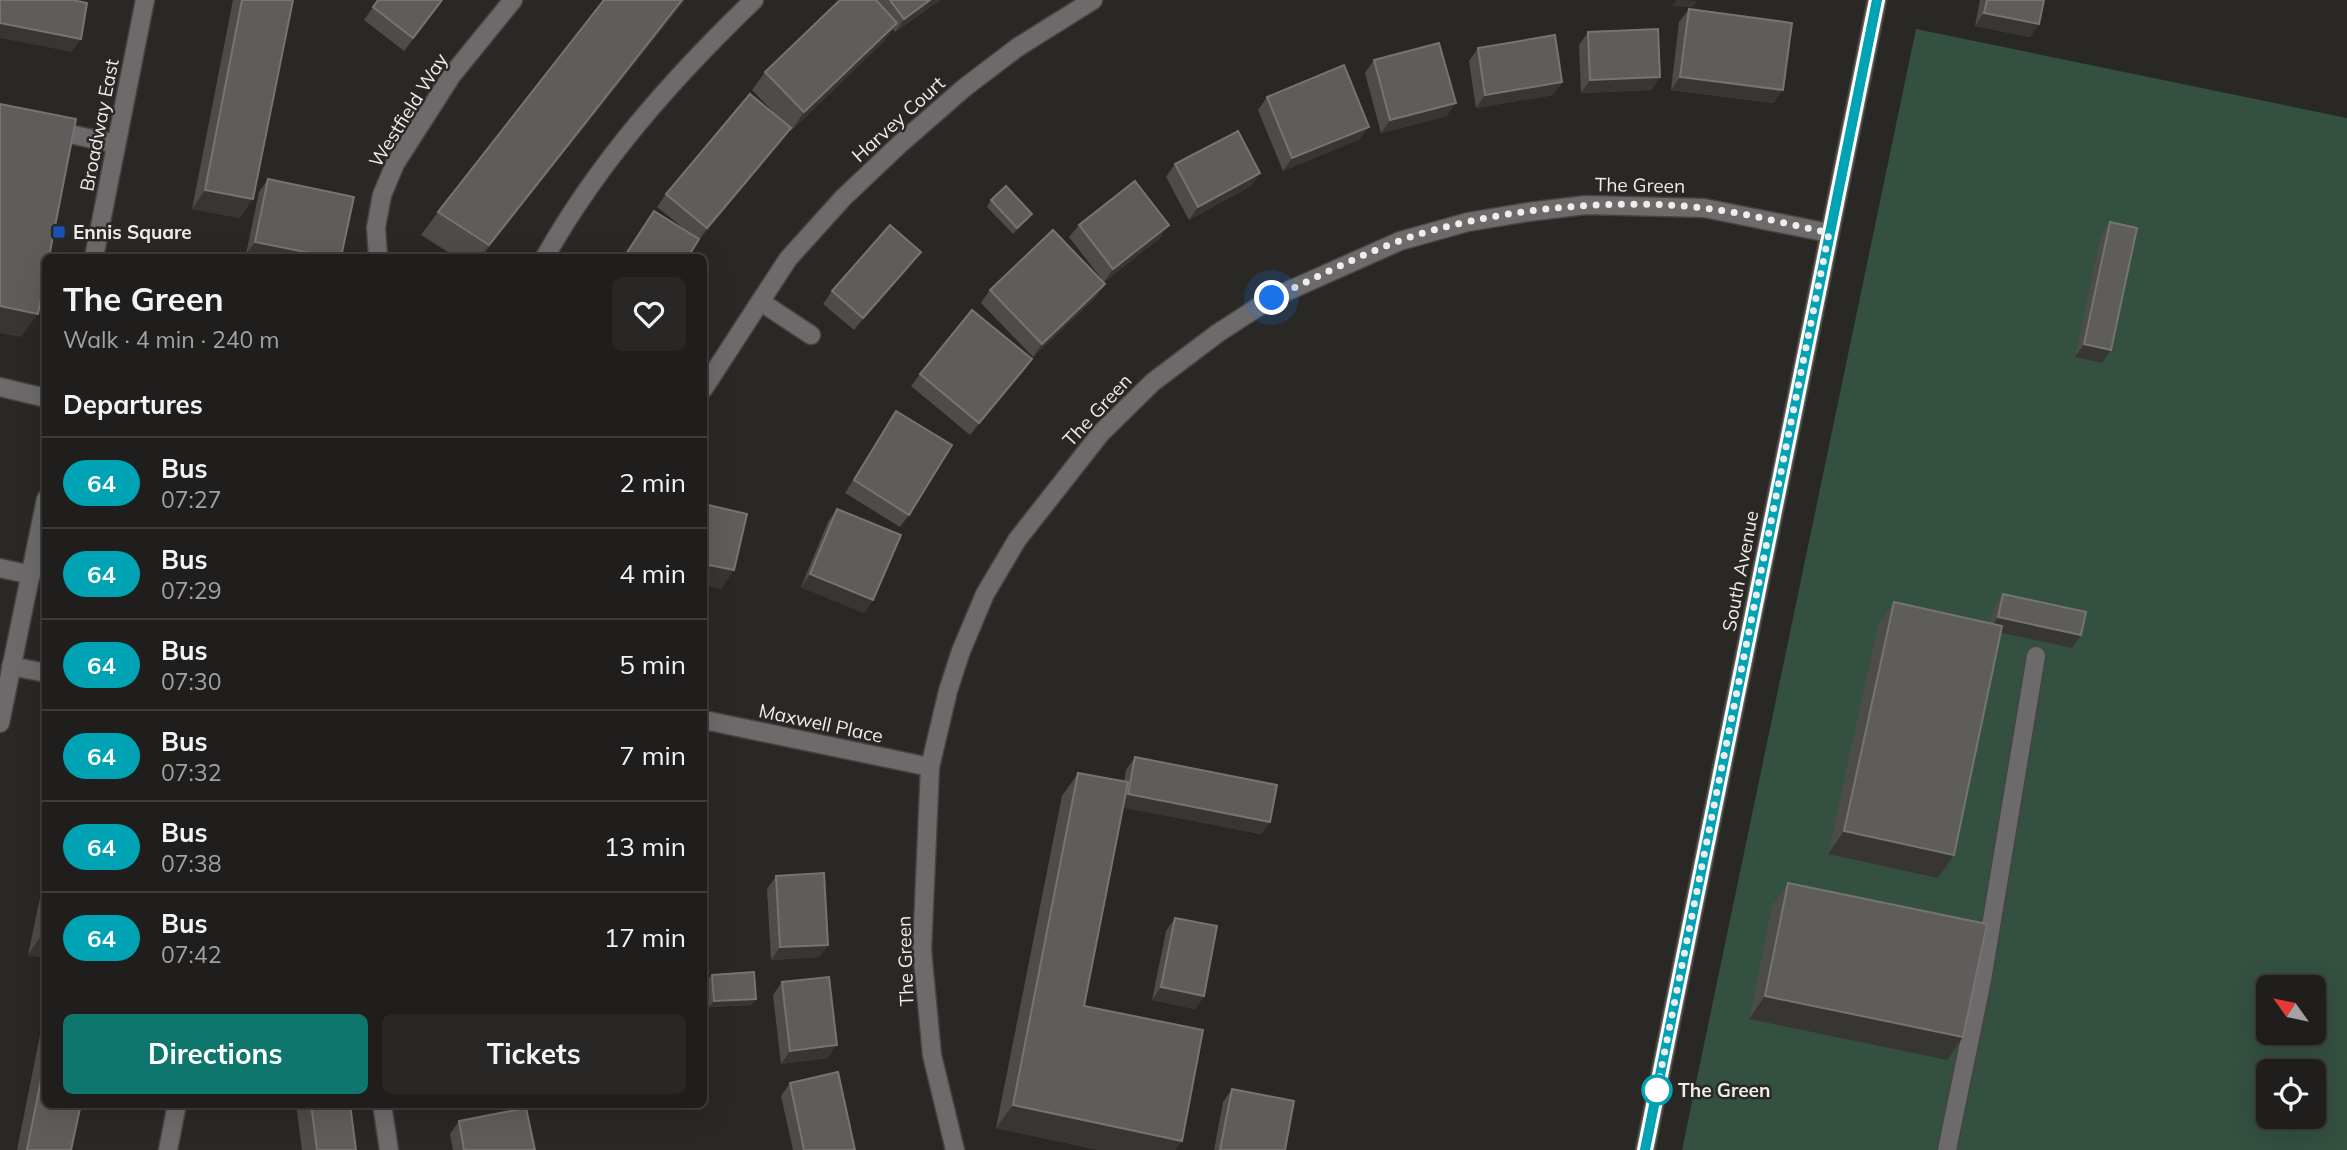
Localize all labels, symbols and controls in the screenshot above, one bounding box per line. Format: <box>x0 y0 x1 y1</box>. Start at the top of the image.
street label: Westfield Way <box>363 49 453 171</box>
street label: Broadway East <box>74 56 124 193</box>
street label: Harvey Court <box>847 71 950 167</box>
street label: The Green <box>1595 172 1685 198</box>
place label: Ennis Square <box>73 220 192 244</box>
marker: Ennis Square <box>51 224 67 240</box>
button: heart <box>612 277 686 351</box>
text: The Green <box>63 278 224 319</box>
your location <box>1254 280 1289 315</box>
text: Walk · 4 min · 240 m <box>63 325 280 354</box>
street label: The Green <box>1057 369 1137 451</box>
text: Departures <box>63 388 203 421</box>
text: Bus <box>161 452 207 485</box>
text: 2 min <box>619 466 686 499</box>
text: 64 <box>87 468 116 498</box>
text: 07:27 <box>161 485 221 514</box>
street label: South Avenue <box>1717 509 1763 633</box>
text: Bus <box>161 543 207 576</box>
text: 4 min <box>619 557 686 590</box>
text: 64 <box>87 559 116 589</box>
text: 07:29 <box>161 576 221 605</box>
text: Bus <box>161 634 207 667</box>
text: 5 min <box>619 648 686 681</box>
text: 64 <box>87 650 116 680</box>
text: 07:30 <box>161 667 221 696</box>
street label: Maxwell Place <box>757 698 885 748</box>
text: Bus <box>161 725 207 758</box>
text: 7 min <box>619 739 686 772</box>
text: 64 <box>87 741 116 771</box>
text: 07:32 <box>161 758 221 787</box>
text: Bus <box>161 816 207 849</box>
text: 13 min <box>604 830 686 863</box>
text: 64 <box>87 832 116 862</box>
text: 07:38 <box>161 849 221 878</box>
text: Bus <box>161 907 207 940</box>
street label: The Green <box>891 915 919 1007</box>
text: 17 min <box>604 921 686 954</box>
text: 64 <box>87 923 116 953</box>
text: 07:42 <box>161 940 221 969</box>
north arrow <box>2256 975 2326 1045</box>
map controls <box>2256 975 2326 1129</box>
button: Directions <box>63 1014 368 1094</box>
button: Tickets <box>382 1014 686 1094</box>
button: locate <box>2256 1059 2326 1129</box>
marker: The Green <box>1642 1075 1672 1105</box>
place label: The Green <box>1678 1078 1771 1102</box>

